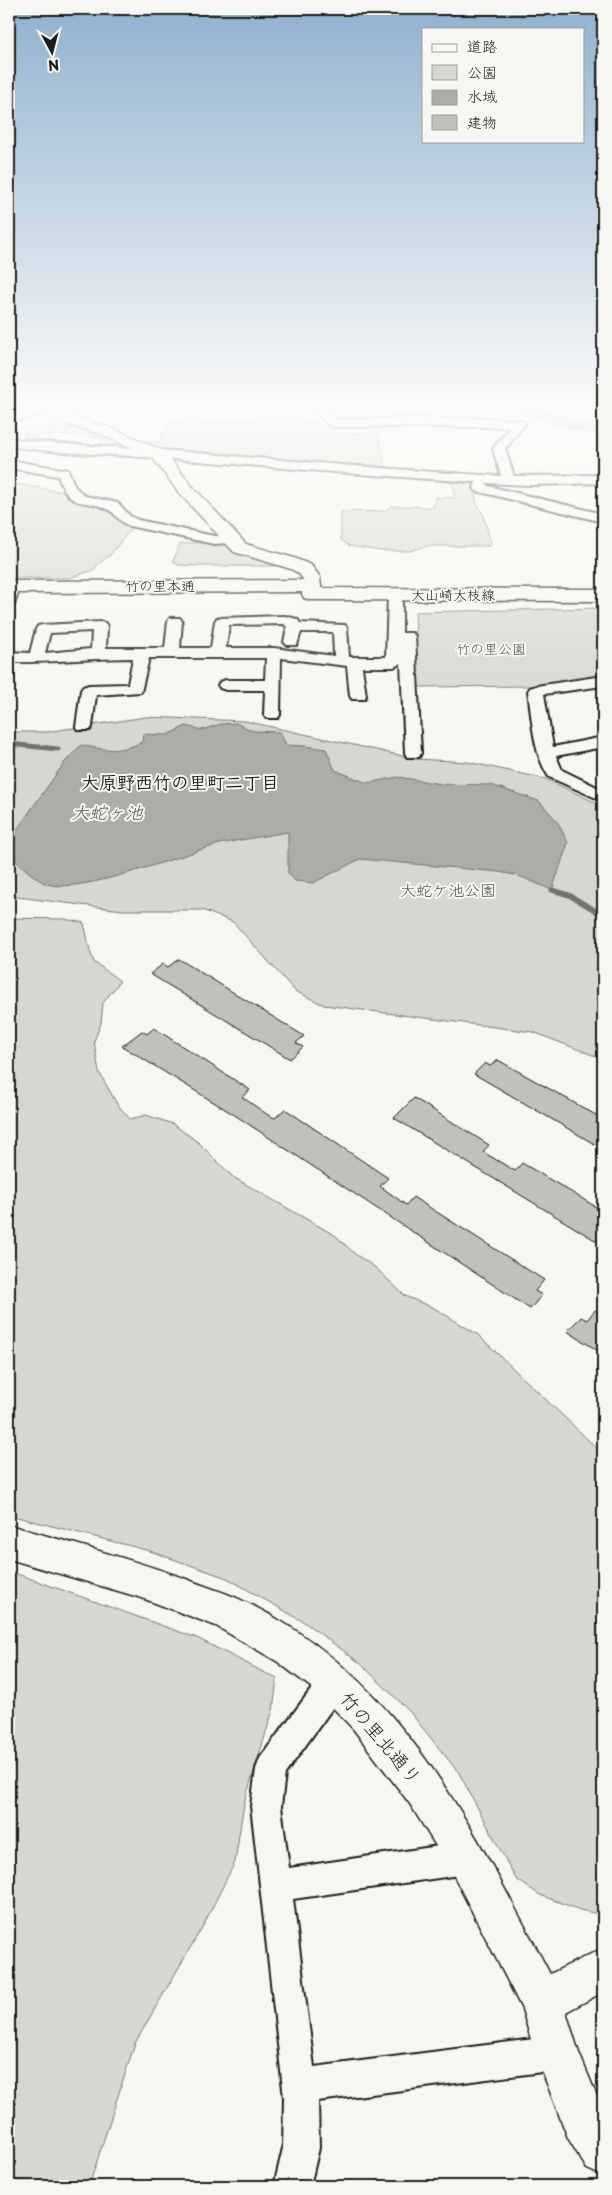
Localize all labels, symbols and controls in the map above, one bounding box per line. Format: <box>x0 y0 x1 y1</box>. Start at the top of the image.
north arrow <box>28 28 78 78</box>
legend <box>422 28 584 142</box>
text: 道路 <box>467 34 497 57</box>
text: N <box>47 54 60 76</box>
text: 公園 <box>467 60 497 83</box>
text: 水域 <box>467 84 497 107</box>
text: 建物 <box>467 110 497 133</box>
street label: 竹の里本通 <box>125 575 195 596</box>
street label: 大山崎大枝線 <box>411 584 495 605</box>
park label: 竹の里公園 <box>456 638 526 659</box>
district label: 大原野西竹の里町二丁目 <box>81 768 279 795</box>
water label: 大蛇ヶ池 <box>71 798 144 825</box>
park label: 大蛇ケ池公園 <box>400 877 496 901</box>
street label: 竹の里北通り <box>334 1685 429 1790</box>

